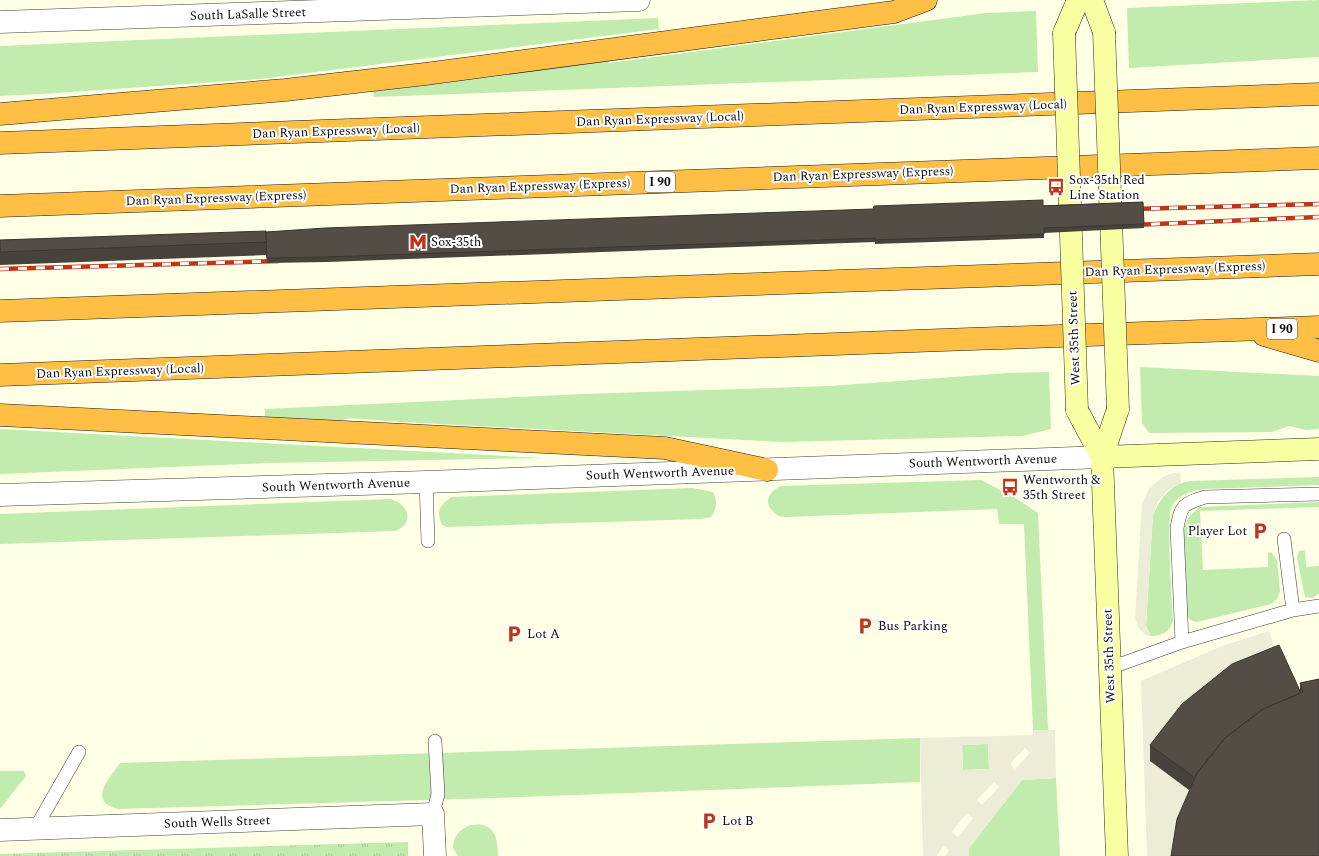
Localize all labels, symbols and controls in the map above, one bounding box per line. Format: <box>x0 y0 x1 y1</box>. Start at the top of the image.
street label: South LaSalle Street <box>190 2 307 26</box>
street label: Dan Ryan Expressway (Local) <box>899 94 1067 120</box>
street label: Dan Ryan Expressway (Local) <box>576 106 744 132</box>
street label: Dan Ryan Expressway (Local) <box>252 118 420 144</box>
street label: Dan Ryan Expressway (Express) <box>772 161 954 187</box>
place label: Sox-35th Red Line Station <box>1069 170 1145 205</box>
road number: I 90 <box>645 172 675 192</box>
street label: Dan Ryan Expressway (Express) <box>449 173 631 199</box>
bus stop icon: Sox-35th Red Line Station <box>1046 177 1066 197</box>
street label: Dan Ryan Expressway (Express) <box>125 185 307 211</box>
metro station icon: Sox-35th <box>408 232 428 252</box>
place label: Sox-35th <box>431 232 482 252</box>
street label: Dan Ryan Expressway (Express) <box>1084 256 1266 282</box>
street label: West 35th Street <box>1062 290 1086 386</box>
road number: I 90 <box>1267 319 1297 339</box>
street label: Dan Ryan Expressway (Local) <box>36 358 204 384</box>
street label: South Wentworth Avenue <box>909 448 1057 474</box>
street label: South Wentworth Avenue <box>586 460 734 486</box>
place label: Wentworth & 35th Street <box>1023 470 1101 505</box>
street label: South Wentworth Avenue <box>262 472 410 498</box>
bus stop icon: Wentworth & 35th Street <box>1000 477 1020 497</box>
place label: Player Lot <box>1188 521 1247 541</box>
parking icon: Player Lot <box>1250 521 1270 541</box>
street label: West 35th Street <box>1097 608 1121 704</box>
parking icon: Bus Parking <box>855 616 875 636</box>
place label: Bus Parking <box>878 616 948 636</box>
parking icon: Lot A <box>504 624 524 644</box>
place label: Lot A <box>527 624 560 644</box>
street label: South Wells Street <box>164 810 271 834</box>
parking icon: Lot B <box>699 811 719 831</box>
place label: Lot B <box>722 811 754 831</box>

